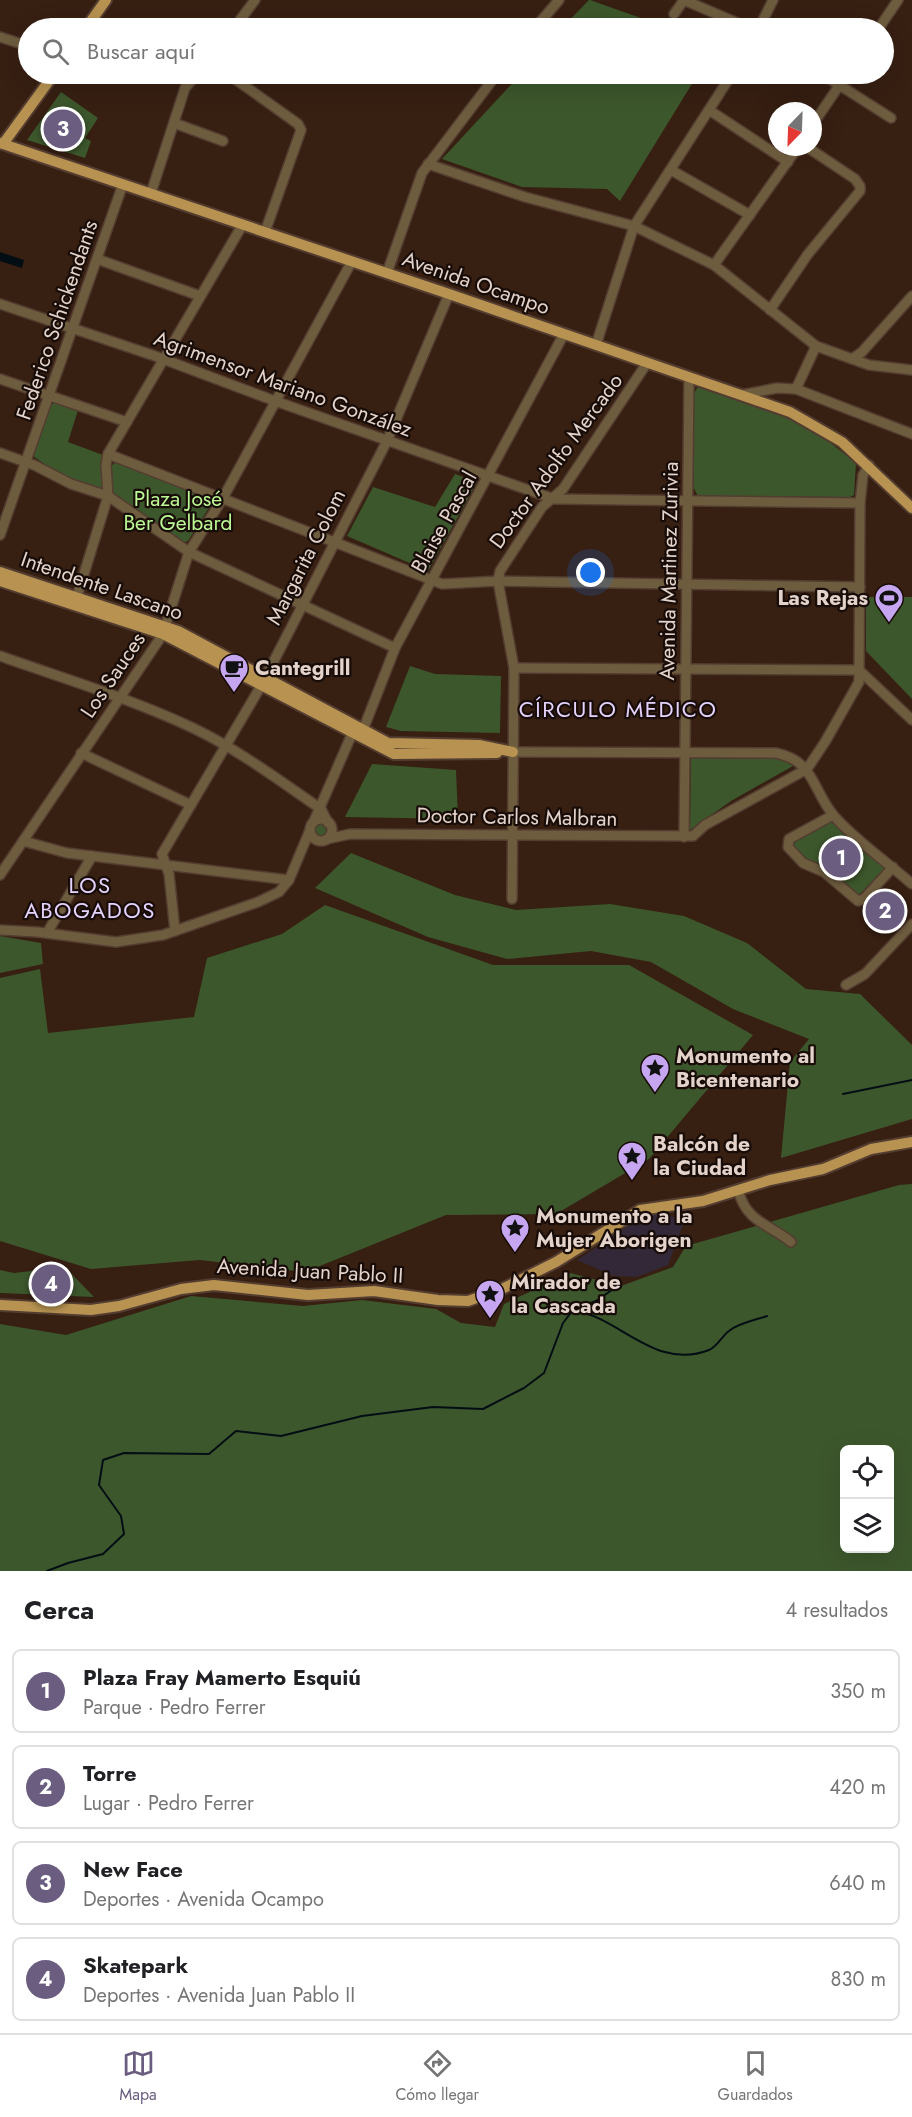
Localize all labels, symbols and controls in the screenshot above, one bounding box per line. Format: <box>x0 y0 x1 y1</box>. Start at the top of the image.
search box <box>18 18 894 84</box>
icon: search <box>39 35 72 68</box>
text: Buscar aquí <box>87 35 195 67</box>
north arrow <box>768 102 822 156</box>
pin: 3 <box>44 106 82 152</box>
street label: Federico Schickendants <box>9 216 105 424</box>
street label: Avenida Ocampo <box>398 244 554 322</box>
street label: Agrimensor Mariano González <box>150 323 416 445</box>
street label: Doctor Adolfo Mercado <box>482 367 630 555</box>
street label: Avenida Martinez Zurivia <box>652 461 686 681</box>
street label: Blaise Pascal <box>404 466 484 578</box>
park label: Plaza José Ber Gelbard <box>123 484 233 538</box>
street label: Margarita Colom <box>259 484 353 630</box>
street label: Intendente Lascano <box>17 544 187 628</box>
your location <box>576 558 605 587</box>
sports icon: Las Rejas <box>873 582 905 624</box>
place label: Las Rejas <box>777 583 868 613</box>
street label: Los Sauces <box>73 626 153 724</box>
cafe icon: Cantegrill <box>218 652 250 694</box>
place label: Cantegrill <box>255 653 350 683</box>
district label: CÍRCULO MÉDICO <box>519 693 717 725</box>
street label: Doctor Carlos Malbran <box>416 800 618 834</box>
pin: 1 <box>822 836 860 880</box>
district label: LOS ABOGADOS <box>24 869 156 926</box>
pin: 2 <box>866 888 904 934</box>
place label: Monumento al Bicentenario <box>676 1041 815 1095</box>
place icon: Monumento al Bicentenario <box>639 1052 671 1094</box>
place label: Balcón de la Ciudad <box>653 1129 750 1183</box>
place icon: Balcón de la Ciudad <box>616 1140 648 1182</box>
place label: Monumento a la Mujer Aborigen <box>536 1201 693 1255</box>
place icon: Monumento a la Mujer Aborigen <box>499 1212 531 1254</box>
street label: Avenida Juan Pablo II <box>216 1251 404 1291</box>
pin: 4 <box>32 1262 70 1306</box>
place label: Mirador de la Cascada <box>511 1267 621 1321</box>
place icon: Mirador de la Cascada <box>474 1278 506 1320</box>
map controls <box>840 1445 894 1553</box>
button: locate <box>840 1445 894 1499</box>
button: layers <box>840 1499 894 1553</box>
text: Cerca <box>24 1591 94 1629</box>
text: 4 resultados <box>786 1596 888 1625</box>
text: Plaza Fray Mamerto Esquiú <box>83 1661 361 1693</box>
text: 1 <box>40 1677 51 1706</box>
text: 350 m <box>830 1677 886 1706</box>
text: Parque · Pedro Ferrer <box>83 1693 266 1722</box>
text: Torre <box>83 1757 136 1789</box>
text: 2 <box>39 1773 52 1802</box>
text: 420 m <box>829 1773 886 1802</box>
text: Lugar · Pedro Ferrer <box>83 1789 254 1818</box>
text: New Face <box>83 1853 183 1885</box>
text: 3 <box>39 1869 52 1898</box>
text: 640 m <box>829 1869 886 1898</box>
text: Deportes · Avenida Ocampo <box>83 1885 324 1914</box>
text: Skatepark <box>83 1949 188 1981</box>
text: 4 <box>39 1965 52 1994</box>
text: 830 m <box>831 1965 886 1994</box>
text: Deportes · Avenida Juan Pablo II <box>83 1981 355 2010</box>
tab: Mapa <box>119 2047 157 2106</box>
tab: Cómo llegar <box>395 2047 479 2106</box>
tab: Guardados <box>718 2047 793 2106</box>

